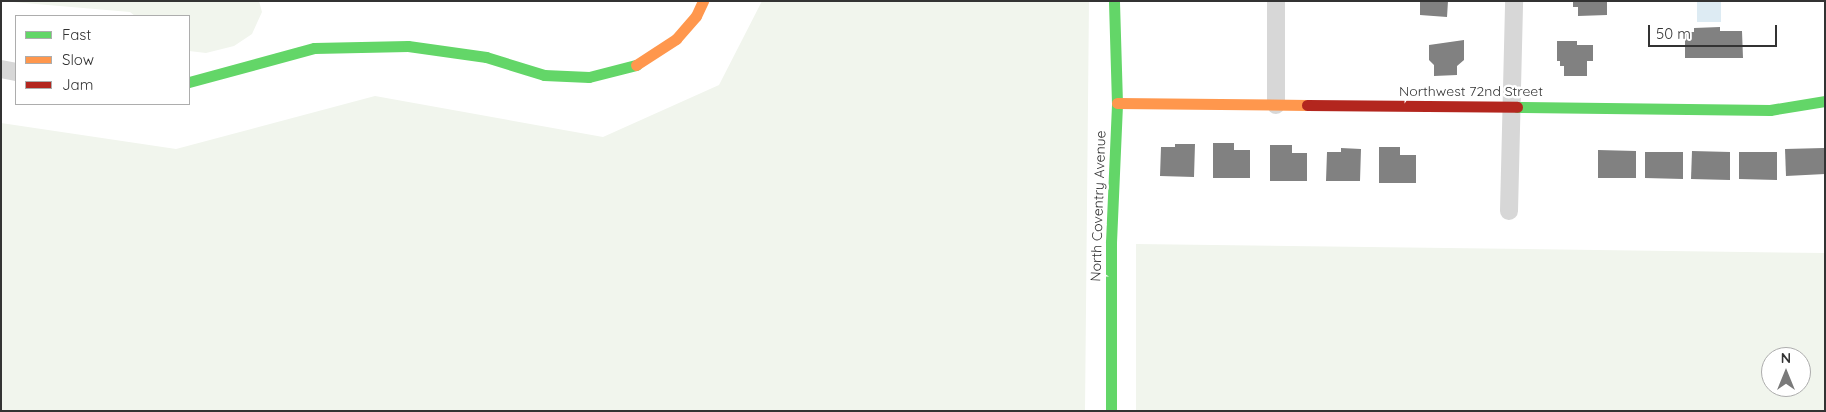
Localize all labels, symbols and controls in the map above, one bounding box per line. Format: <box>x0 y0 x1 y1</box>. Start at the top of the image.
legend <box>15 15 190 105</box>
scale bar <box>1651 15 1780 47</box>
text: 50 m <box>1656 24 1691 43</box>
text: Fast <box>62 25 91 44</box>
text: Slow <box>62 50 94 69</box>
text: Jam <box>62 75 93 94</box>
street label: Northwest 72nd Street <box>1399 83 1543 99</box>
street label: North Coventry Avenue <box>1087 130 1109 282</box>
north arrow <box>1761 347 1811 397</box>
text: N <box>1781 349 1791 367</box>

